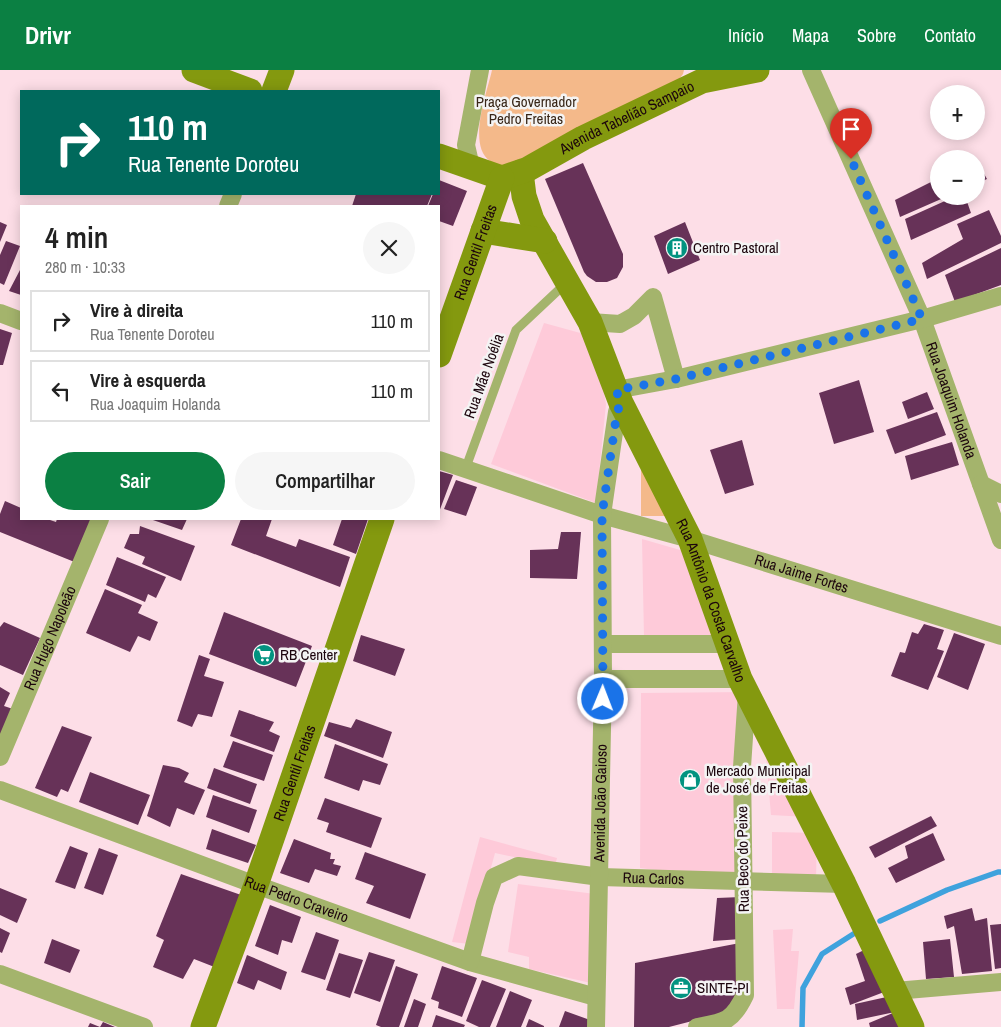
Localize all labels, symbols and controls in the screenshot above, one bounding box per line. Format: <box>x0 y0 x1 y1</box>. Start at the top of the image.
text: Drivr <box>25 19 71 51</box>
text: Início <box>728 23 764 48</box>
text: Mapa <box>792 23 829 48</box>
text: Sobre <box>857 23 896 48</box>
text: Contato <box>924 23 976 48</box>
street label: Avenida Tabelião Sampaio <box>555 75 698 160</box>
map controls <box>930 85 985 205</box>
button: + <box>930 85 985 140</box>
park label: Praça Governador Pedro Freitas <box>476 91 576 129</box>
text: 110 m <box>128 104 208 151</box>
pin <box>830 108 872 159</box>
icon: right <box>45 110 110 175</box>
icon: arrive <box>837 115 865 143</box>
text: Rua Tenente Doroteu <box>128 149 299 179</box>
button: − <box>930 150 985 205</box>
street label: Rua Gentil Freitas <box>448 201 502 303</box>
text: 4 min <box>45 217 108 257</box>
button: close <box>363 222 415 274</box>
building icon: Centro Pastoral <box>665 236 689 260</box>
place label: Centro Pastoral <box>693 237 778 258</box>
text: 280 m · 10:33 <box>45 256 125 278</box>
text: Vire à direita <box>90 297 183 323</box>
icon: right <box>47 307 75 335</box>
text: 110 m <box>371 308 413 334</box>
text: Rua Tenente Doroteu <box>90 323 215 345</box>
street label: Rua Mãe Noélia <box>458 330 509 421</box>
street label: Rua Joaquim Holanda <box>921 339 982 462</box>
text: Vire à esquerda <box>90 367 206 393</box>
icon: left <box>47 377 75 405</box>
text: 110 m <box>371 378 413 404</box>
text: Rua Joaquim Holanda <box>90 393 221 415</box>
button: Sair <box>45 452 225 510</box>
button: Compartilhar <box>235 452 415 510</box>
street label: Rua Antônio da Costa Carvalho <box>671 515 751 685</box>
street label: Rua Jaime Fortes <box>752 549 851 598</box>
street label: Rua Hugo Napoleão <box>18 582 81 693</box>
supermarket icon: RB Center <box>252 643 276 667</box>
place label: RB Center <box>280 644 337 665</box>
position arrow <box>576 672 628 724</box>
street label: Rua Gentil Freitas <box>268 722 320 824</box>
street label: Avenida João Gaioso <box>588 744 612 863</box>
place label: Mercado Municipal de José de Freitas <box>706 760 811 798</box>
shop icon: Mercado Municipal de José de Freitas <box>678 768 702 792</box>
street label: Rua Beco do Peixe <box>731 806 754 912</box>
street label: Rua Carlos <box>622 867 685 889</box>
street label: Rua Pedro Craveiro <box>241 871 352 928</box>
office icon: SINTE-PI <box>669 976 693 1000</box>
place label: SINTE-PI <box>697 977 749 998</box>

